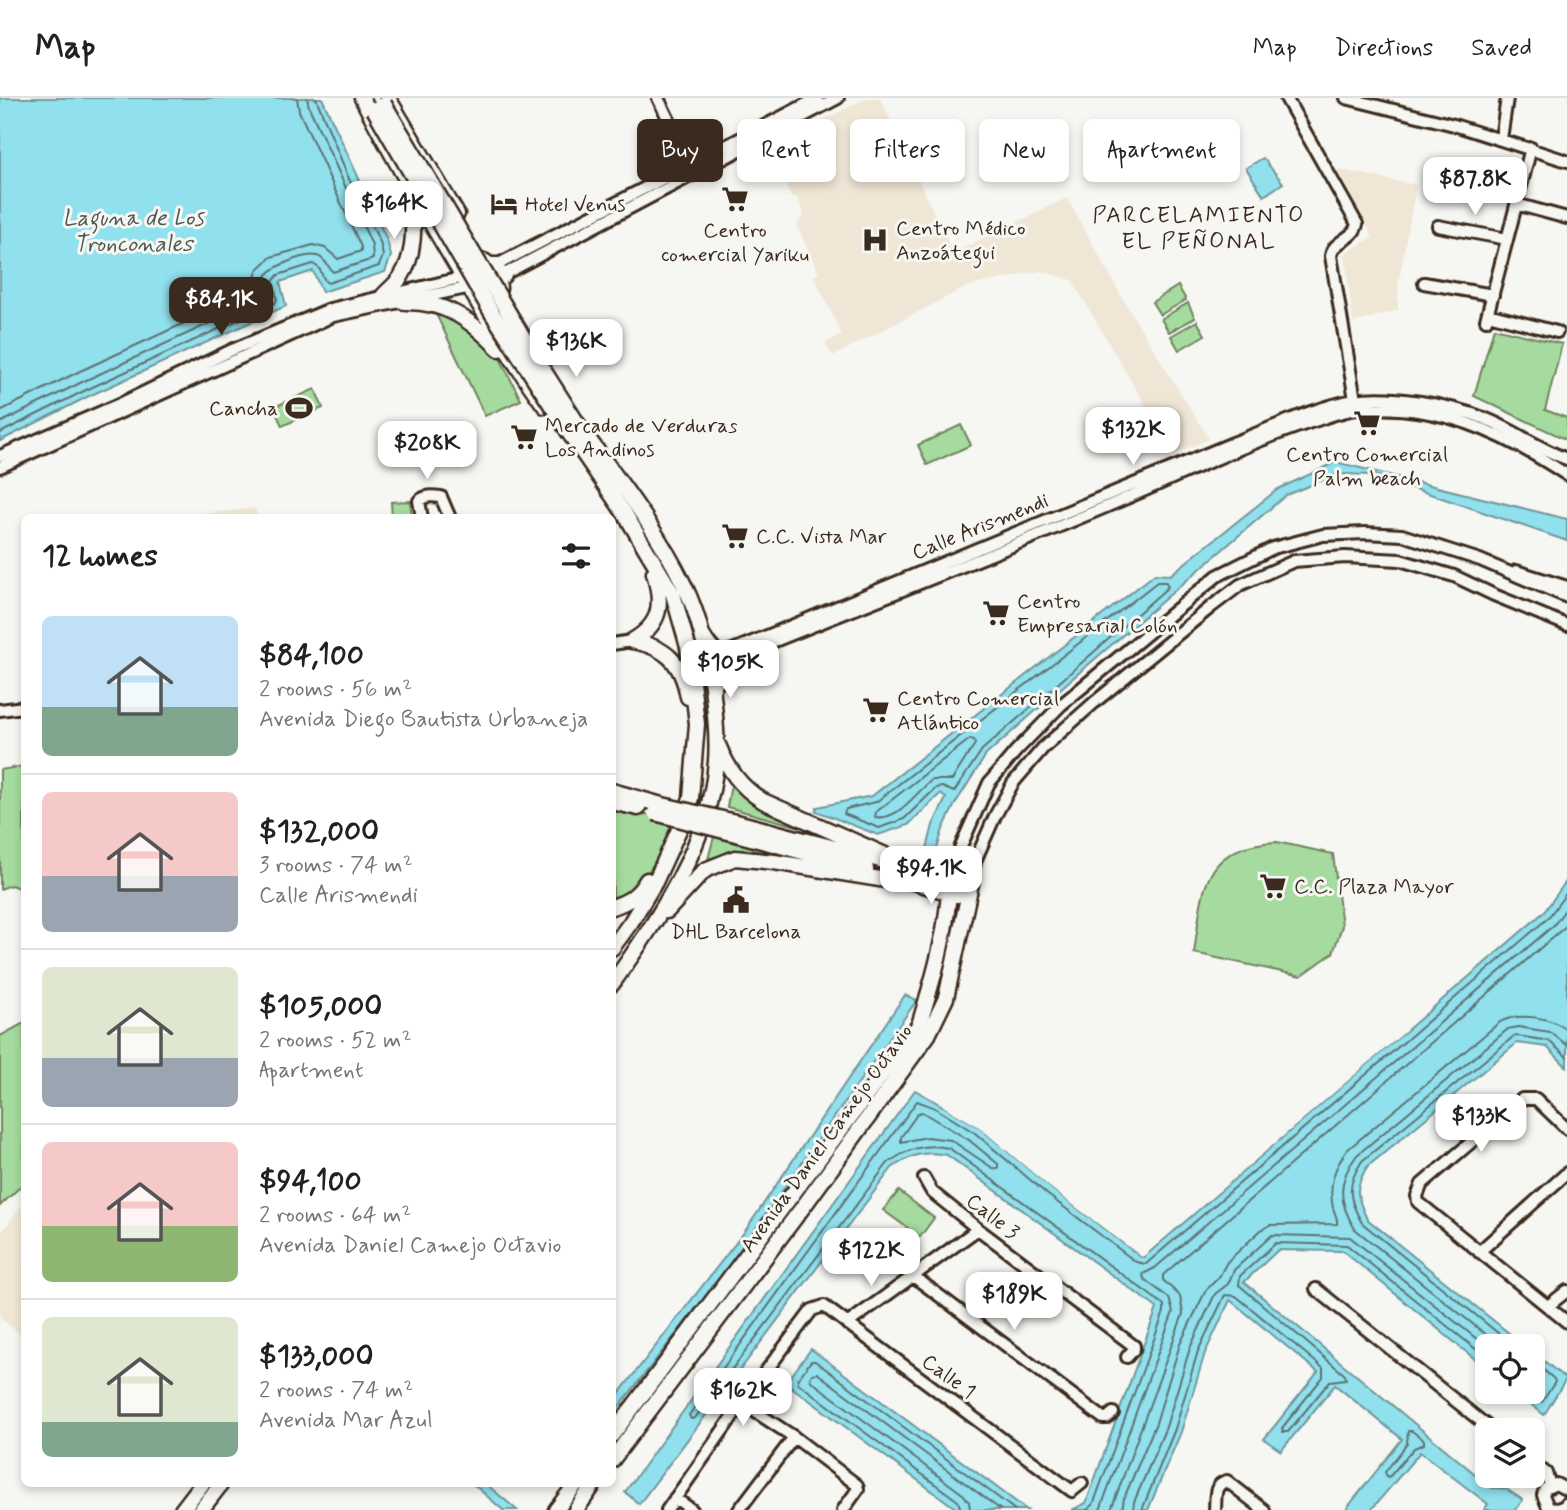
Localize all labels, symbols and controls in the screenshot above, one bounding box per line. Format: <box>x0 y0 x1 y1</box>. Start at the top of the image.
text: Map <box>35 26 95 70</box>
text: Map <box>1253 33 1297 64</box>
text: Directions <box>1335 33 1433 64</box>
text: Saved <box>1471 33 1532 64</box>
chip: Buy <box>637 119 723 182</box>
chip: Rent <box>737 119 836 182</box>
chip: Filters <box>850 119 965 182</box>
chip: New <box>979 119 1069 182</box>
chip: Apartment <box>1083 119 1240 182</box>
pin: $87.8K <box>1418 158 1532 217</box>
text: $87.8K <box>1439 165 1511 195</box>
pin: $164K <box>345 181 443 241</box>
supermarket icon: Centro comercial Yariku <box>720 184 750 214</box>
text: $164K <box>361 189 427 219</box>
hotel icon: Hotel Venus <box>489 189 519 219</box>
place label: Hotel Venus <box>525 191 626 219</box>
district label: PARCELAMIENTO EL PEÑONAL <box>1093 201 1305 257</box>
water label: Laguna de Los Tronconales <box>62 204 205 260</box>
place label: Centro Médico Anzoátegui <box>896 215 1026 269</box>
place label: Centro comercial Yariku <box>661 217 809 269</box>
hospital icon: Centro Médico Anzoátegui <box>860 225 890 255</box>
pin: $84.1K <box>164 278 278 337</box>
text: $84.1K <box>185 285 257 315</box>
pin: $136K <box>527 320 625 379</box>
text: $136K <box>546 327 606 357</box>
sports icon: Cancha <box>284 393 314 423</box>
place label: Cancha <box>209 395 278 423</box>
pin: $132K <box>1084 408 1182 467</box>
supermarket icon: Centro Comercial Palm beach <box>1352 408 1382 438</box>
place label: Mercado de Verduras Los Andinos <box>545 412 738 464</box>
text: $132K <box>1101 415 1165 445</box>
pin: $208K <box>378 422 476 481</box>
supermarket icon: Mercado de Verduras Los Andinos <box>509 422 539 452</box>
text: $208K <box>394 429 460 459</box>
place label: Centro Comercial Palm beach <box>1286 441 1448 493</box>
street label: Calle Arismendi <box>908 487 1053 567</box>
supermarket icon: C.C. Vista Mar <box>720 521 750 551</box>
place label: C.C. Vista Mar <box>756 523 887 551</box>
text: 12 homes <box>42 537 158 576</box>
icon: filters <box>557 537 595 575</box>
place label: Centro Empresarial Colón <box>1017 588 1178 640</box>
supermarket icon: Centro Empresarial Colón <box>981 598 1011 628</box>
text: $84,100 <box>259 636 364 675</box>
pin: $105K <box>681 640 779 700</box>
icon: home <box>98 644 182 728</box>
text: $105K <box>697 648 763 678</box>
text: 2 rooms · 56 m² <box>259 675 412 705</box>
place label: Centro Comercial Atlántico <box>897 685 1059 737</box>
supermarket icon: Centro Comercial Atlántico <box>861 695 891 725</box>
text: Avenida Diego Bautista Urbaneja <box>259 705 588 735</box>
text: $132,000 <box>259 812 379 851</box>
icon: home <box>98 820 182 904</box>
pin: $94.1K <box>874 846 988 906</box>
text: 3 rooms · 74 m² <box>259 851 413 881</box>
text: $94.1K <box>896 854 966 884</box>
supermarket icon: C.C. Plaza Mayor <box>1258 871 1288 901</box>
place label: C.C. Plaza Mayor <box>1294 873 1454 901</box>
text: Calle Arismendi <box>259 881 418 911</box>
public building icon: DHL Barcelona <box>721 885 751 915</box>
place label: DHL Barcelona <box>671 918 801 946</box>
text: $105,000 <box>259 987 382 1026</box>
icon: home <box>98 995 182 1079</box>
street label: Avenida Daniel Camejo Octavio <box>734 1019 919 1259</box>
text: 2 rooms · 52 m² <box>259 1026 412 1056</box>
text: Apartment <box>259 1056 364 1086</box>
pin: $133K <box>1432 1094 1530 1154</box>
text: $133K <box>1451 1102 1511 1132</box>
text: $94,100 <box>259 1162 362 1201</box>
icon: home <box>98 1170 182 1254</box>
street label: Calle 3 <box>960 1187 1025 1247</box>
text: 2 rooms · 64 m² <box>259 1201 411 1231</box>
pin: $122K <box>822 1228 920 1288</box>
text: Avenida Daniel Camejo Octavio <box>259 1231 562 1261</box>
text: $122K <box>838 1236 904 1266</box>
pin: $189K <box>965 1272 1063 1332</box>
text: $189K <box>982 1280 1046 1310</box>
map controls <box>1475 1334 1545 1488</box>
button: locate <box>1475 1334 1545 1404</box>
text: $133,000 <box>259 1337 373 1376</box>
icon: home <box>98 1345 182 1429</box>
street label: Calle 1 <box>916 1348 981 1406</box>
pin: $162K <box>694 1368 792 1428</box>
text: 2 rooms · 74 m² <box>259 1376 414 1406</box>
text: $162K <box>710 1376 776 1406</box>
text: Avenida Mar Azul <box>259 1406 433 1436</box>
button: layers <box>1475 1418 1545 1488</box>

